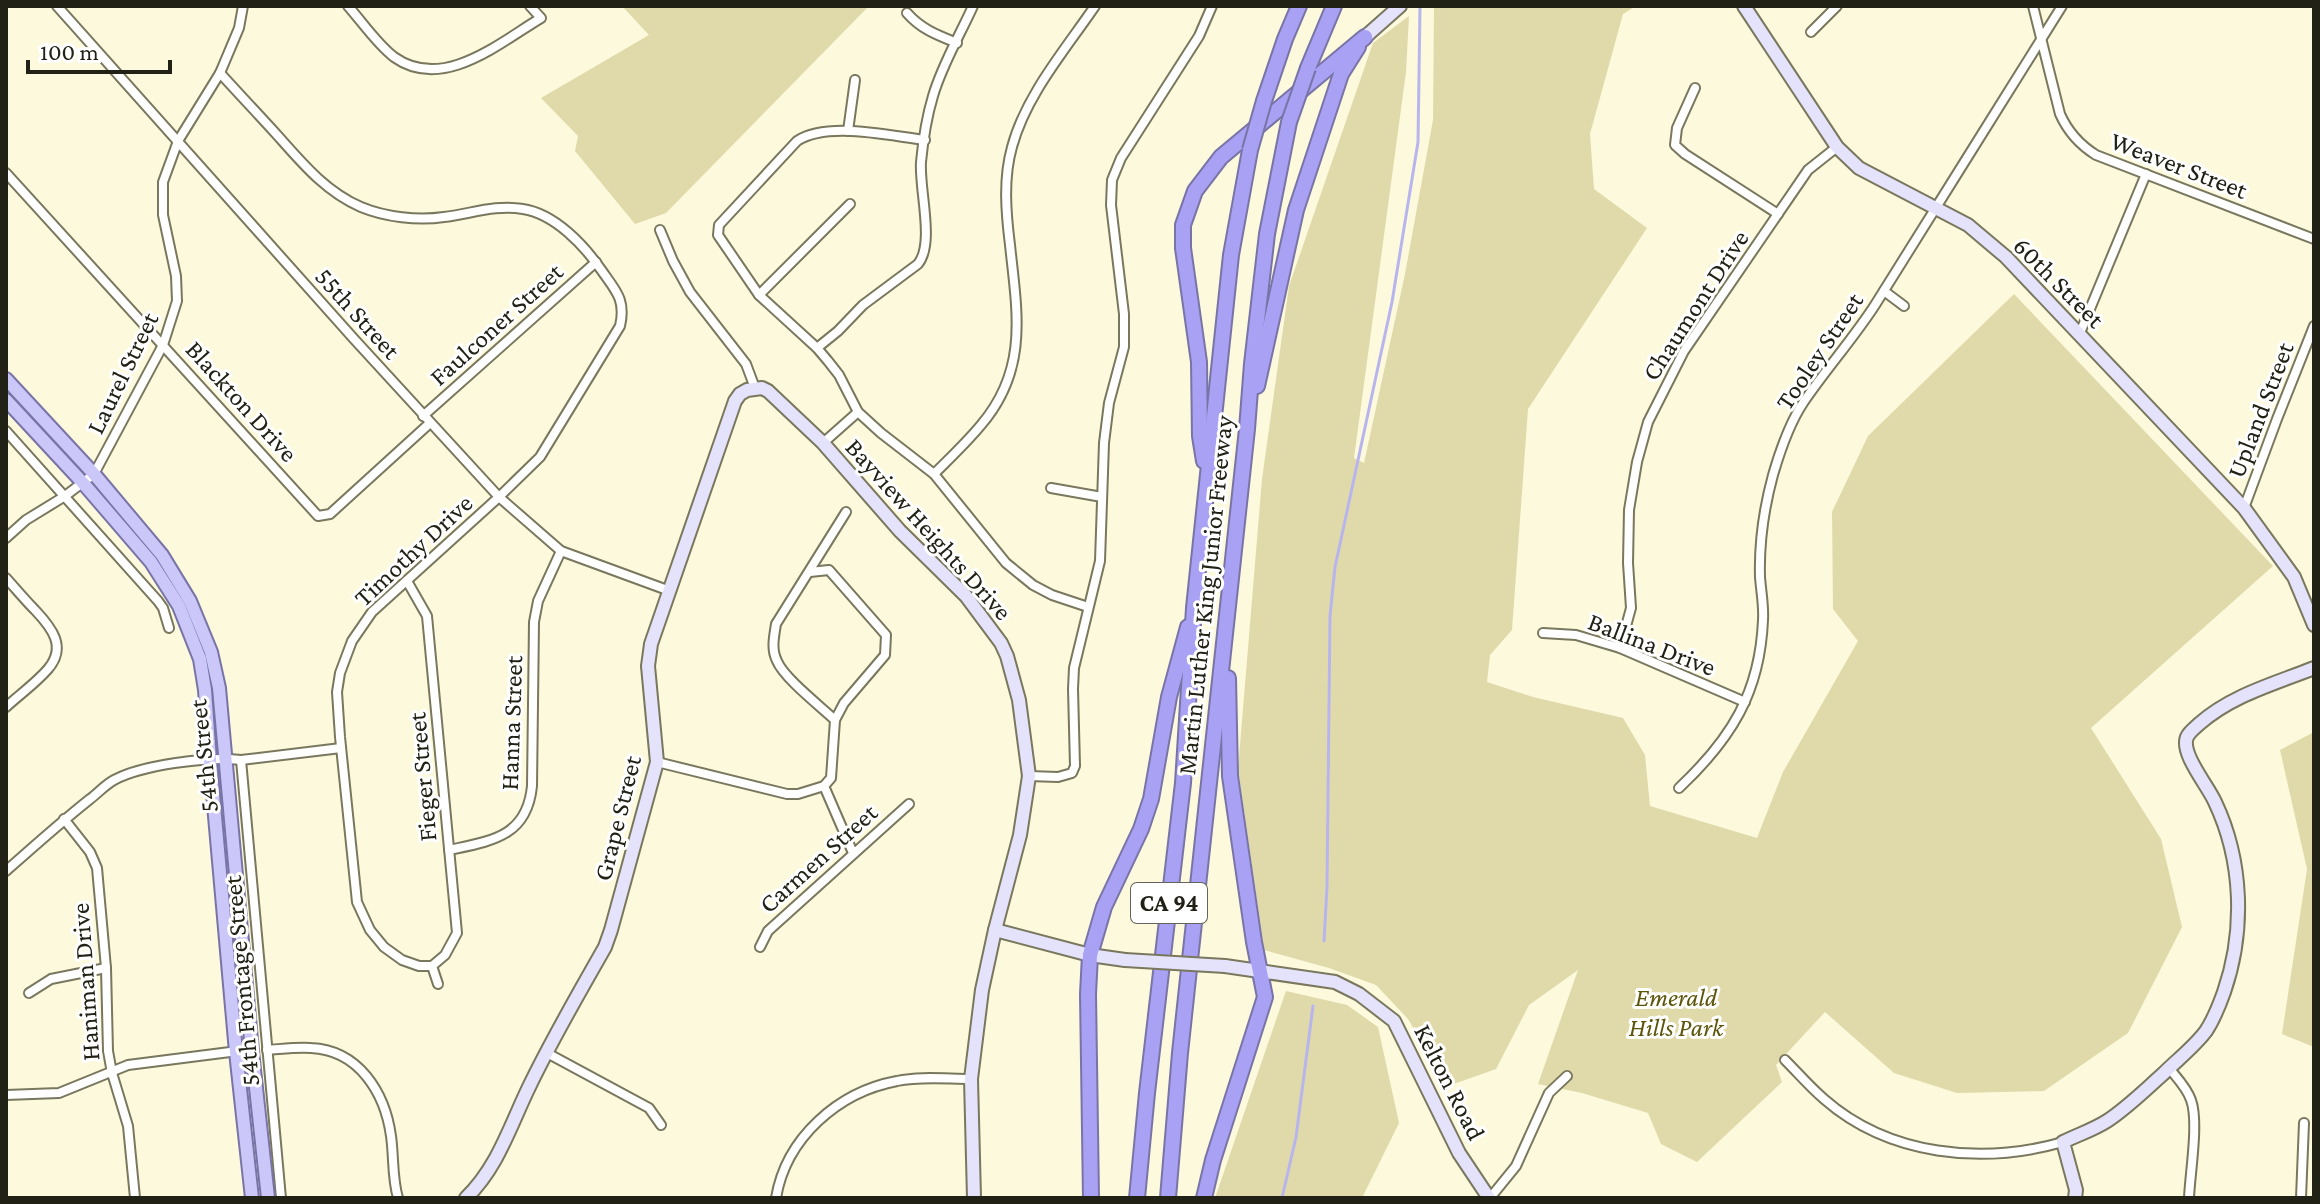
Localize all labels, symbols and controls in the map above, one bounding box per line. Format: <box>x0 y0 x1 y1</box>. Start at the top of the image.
scale bar <box>28 24 170 74</box>
text: 100 m <box>40 38 99 65</box>
street label: Weaver Street <box>2106 126 2252 205</box>
street label: Chaumont Drive <box>1636 225 1755 386</box>
street label: 60th Street <box>2007 231 2110 334</box>
street label: Faulconer Street <box>424 257 569 392</box>
street label: 55th Street <box>309 262 406 365</box>
street label: Tooley Street <box>1770 287 1869 415</box>
street label: Laurel Street <box>81 307 164 439</box>
street label: Blackton Drive <box>180 335 304 468</box>
street label: Upland Street <box>2221 338 2300 482</box>
street label: Martin Luther King Junior Freeway <box>1172 413 1239 776</box>
street label: Bayview Heights Drive <box>839 433 1018 626</box>
street label: Timothy Drive <box>348 488 478 612</box>
street label: Ballina Drive <box>1584 607 1720 682</box>
street label: Hanna Street <box>495 655 528 791</box>
street label: 54th Street <box>183 697 224 814</box>
street label: Fieger Street <box>402 711 443 843</box>
street label: Grape Street <box>588 752 647 884</box>
street label: Carmen Street <box>753 798 884 919</box>
street label: 54th Frontage Street <box>218 874 265 1088</box>
road number: CA 94 <box>1131 883 1207 923</box>
street label: Haniman Drive <box>66 902 105 1062</box>
park label: Emerald Hills Park <box>1629 983 1725 1042</box>
street label: Kelton Road <box>1408 1020 1491 1145</box>

